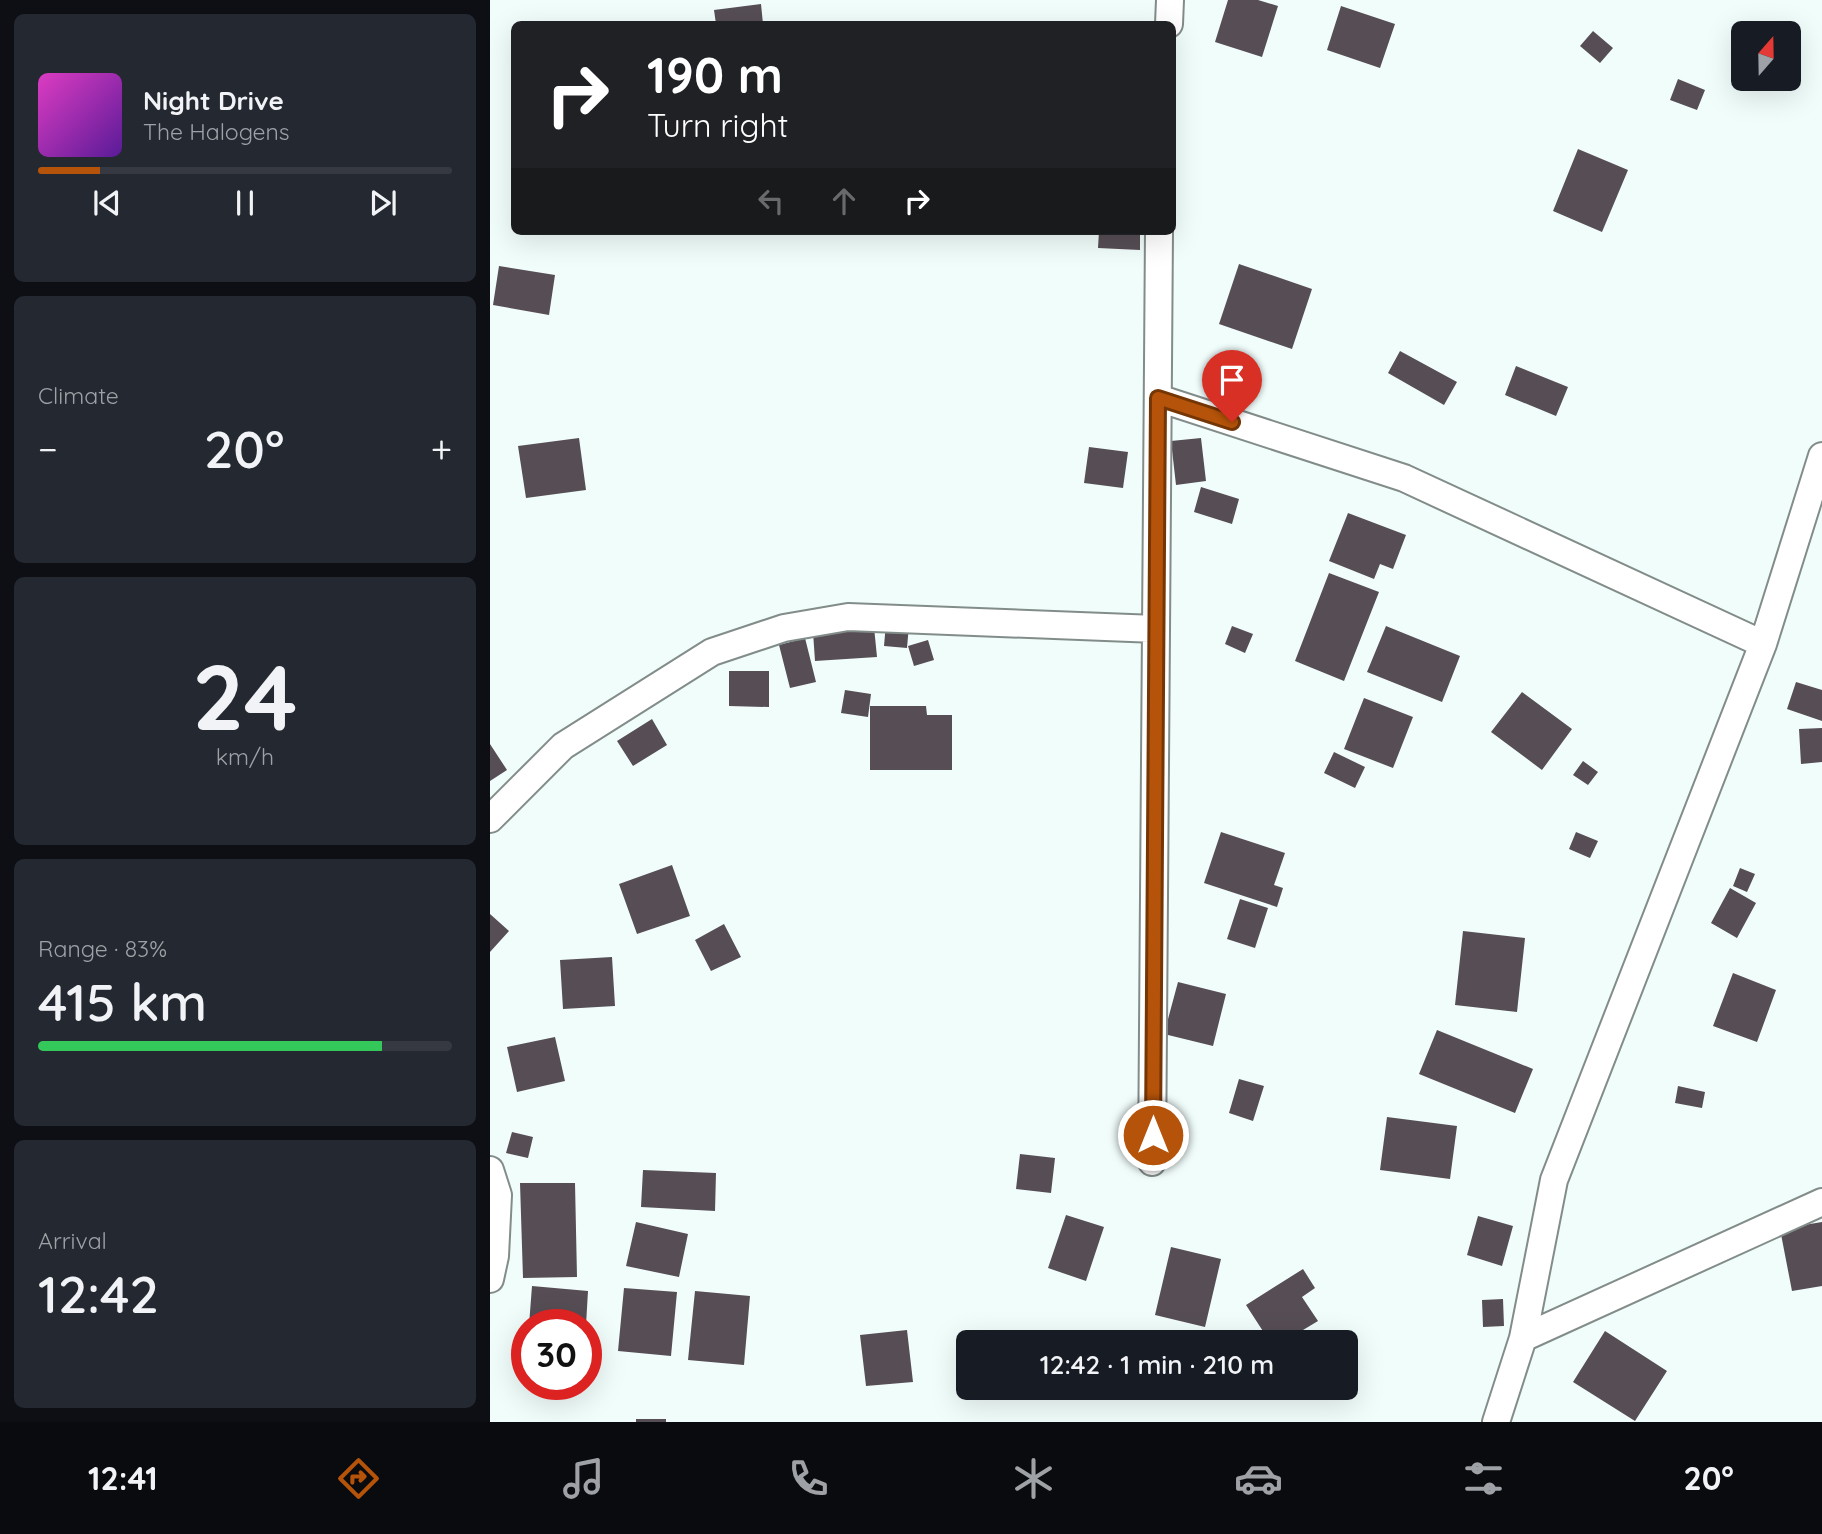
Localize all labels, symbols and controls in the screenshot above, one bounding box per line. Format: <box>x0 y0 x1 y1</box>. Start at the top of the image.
north arrow <box>1731 21 1801 91</box>
map controls <box>1731 21 1801 91</box>
text: 190 m <box>647 44 783 105</box>
icon: right <box>532 49 623 140</box>
text: Night Drive <box>143 84 284 117</box>
text: Turn right <box>647 105 788 145</box>
text: The Halogens <box>143 117 290 146</box>
icon: left <box>752 182 790 220</box>
icon: ahead <box>825 182 863 220</box>
icon: right <box>898 182 936 220</box>
icon: previous <box>88 184 126 222</box>
icon: pause <box>226 184 264 222</box>
icon: next <box>364 184 402 222</box>
pin <box>1202 350 1262 422</box>
icon: arrive <box>1213 361 1251 399</box>
text: Climate <box>38 381 119 410</box>
text: 20° <box>204 416 284 481</box>
text: − <box>38 425 58 473</box>
text: + <box>431 425 452 473</box>
text: 24 <box>192 639 298 753</box>
text: km/h <box>216 742 274 771</box>
text: Range · 83% <box>38 934 167 963</box>
text: 415 km <box>38 969 207 1034</box>
position arrow <box>1116 1098 1190 1172</box>
text: Arrival <box>38 1226 107 1255</box>
text: 12:42 <box>38 1261 159 1326</box>
speed limit sign: 30 <box>511 1309 602 1400</box>
text: 12:42 · 1 min · 210 m <box>1040 1348 1274 1381</box>
icon: directions <box>334 1454 383 1503</box>
icon: music <box>559 1454 608 1503</box>
icon: phone <box>784 1454 833 1503</box>
icon: climate <box>1009 1454 1058 1503</box>
icon: car <box>1234 1454 1283 1503</box>
icon: filters <box>1459 1454 1508 1503</box>
text: 12:41 <box>88 1458 158 1498</box>
text: 20° <box>1683 1458 1734 1498</box>

